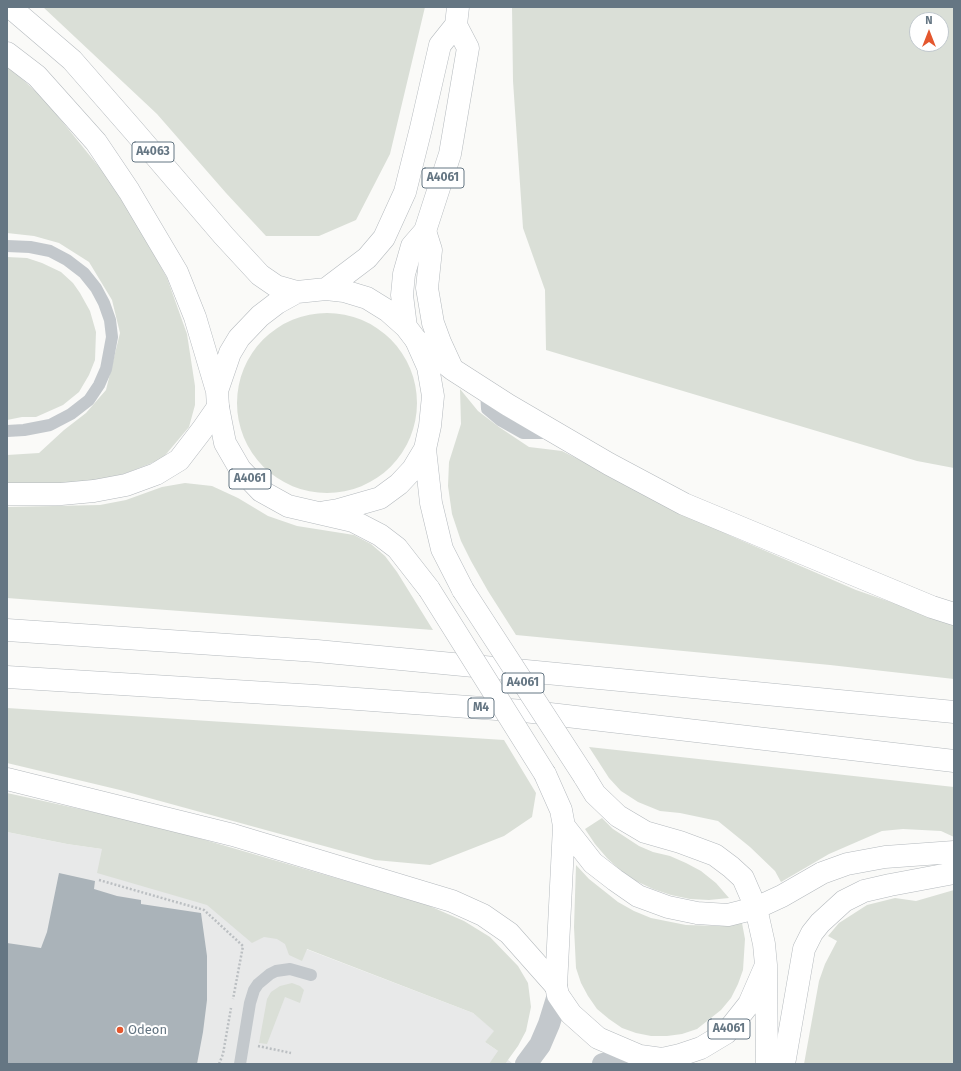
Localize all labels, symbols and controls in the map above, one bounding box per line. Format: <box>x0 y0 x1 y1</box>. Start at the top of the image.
north arrow <box>909 12 949 52</box>
text: N <box>925 14 933 27</box>
road number: A4063 <box>132 142 174 162</box>
road number: A4061 <box>422 168 464 188</box>
road number: A4061 <box>229 469 271 489</box>
road number: A4061 <box>502 673 544 693</box>
road number: M4 <box>468 698 494 718</box>
road number: A4061 <box>708 1019 750 1039</box>
place label: Odeon <box>128 1022 167 1038</box>
marker: Odeon <box>115 1025 125 1035</box>

